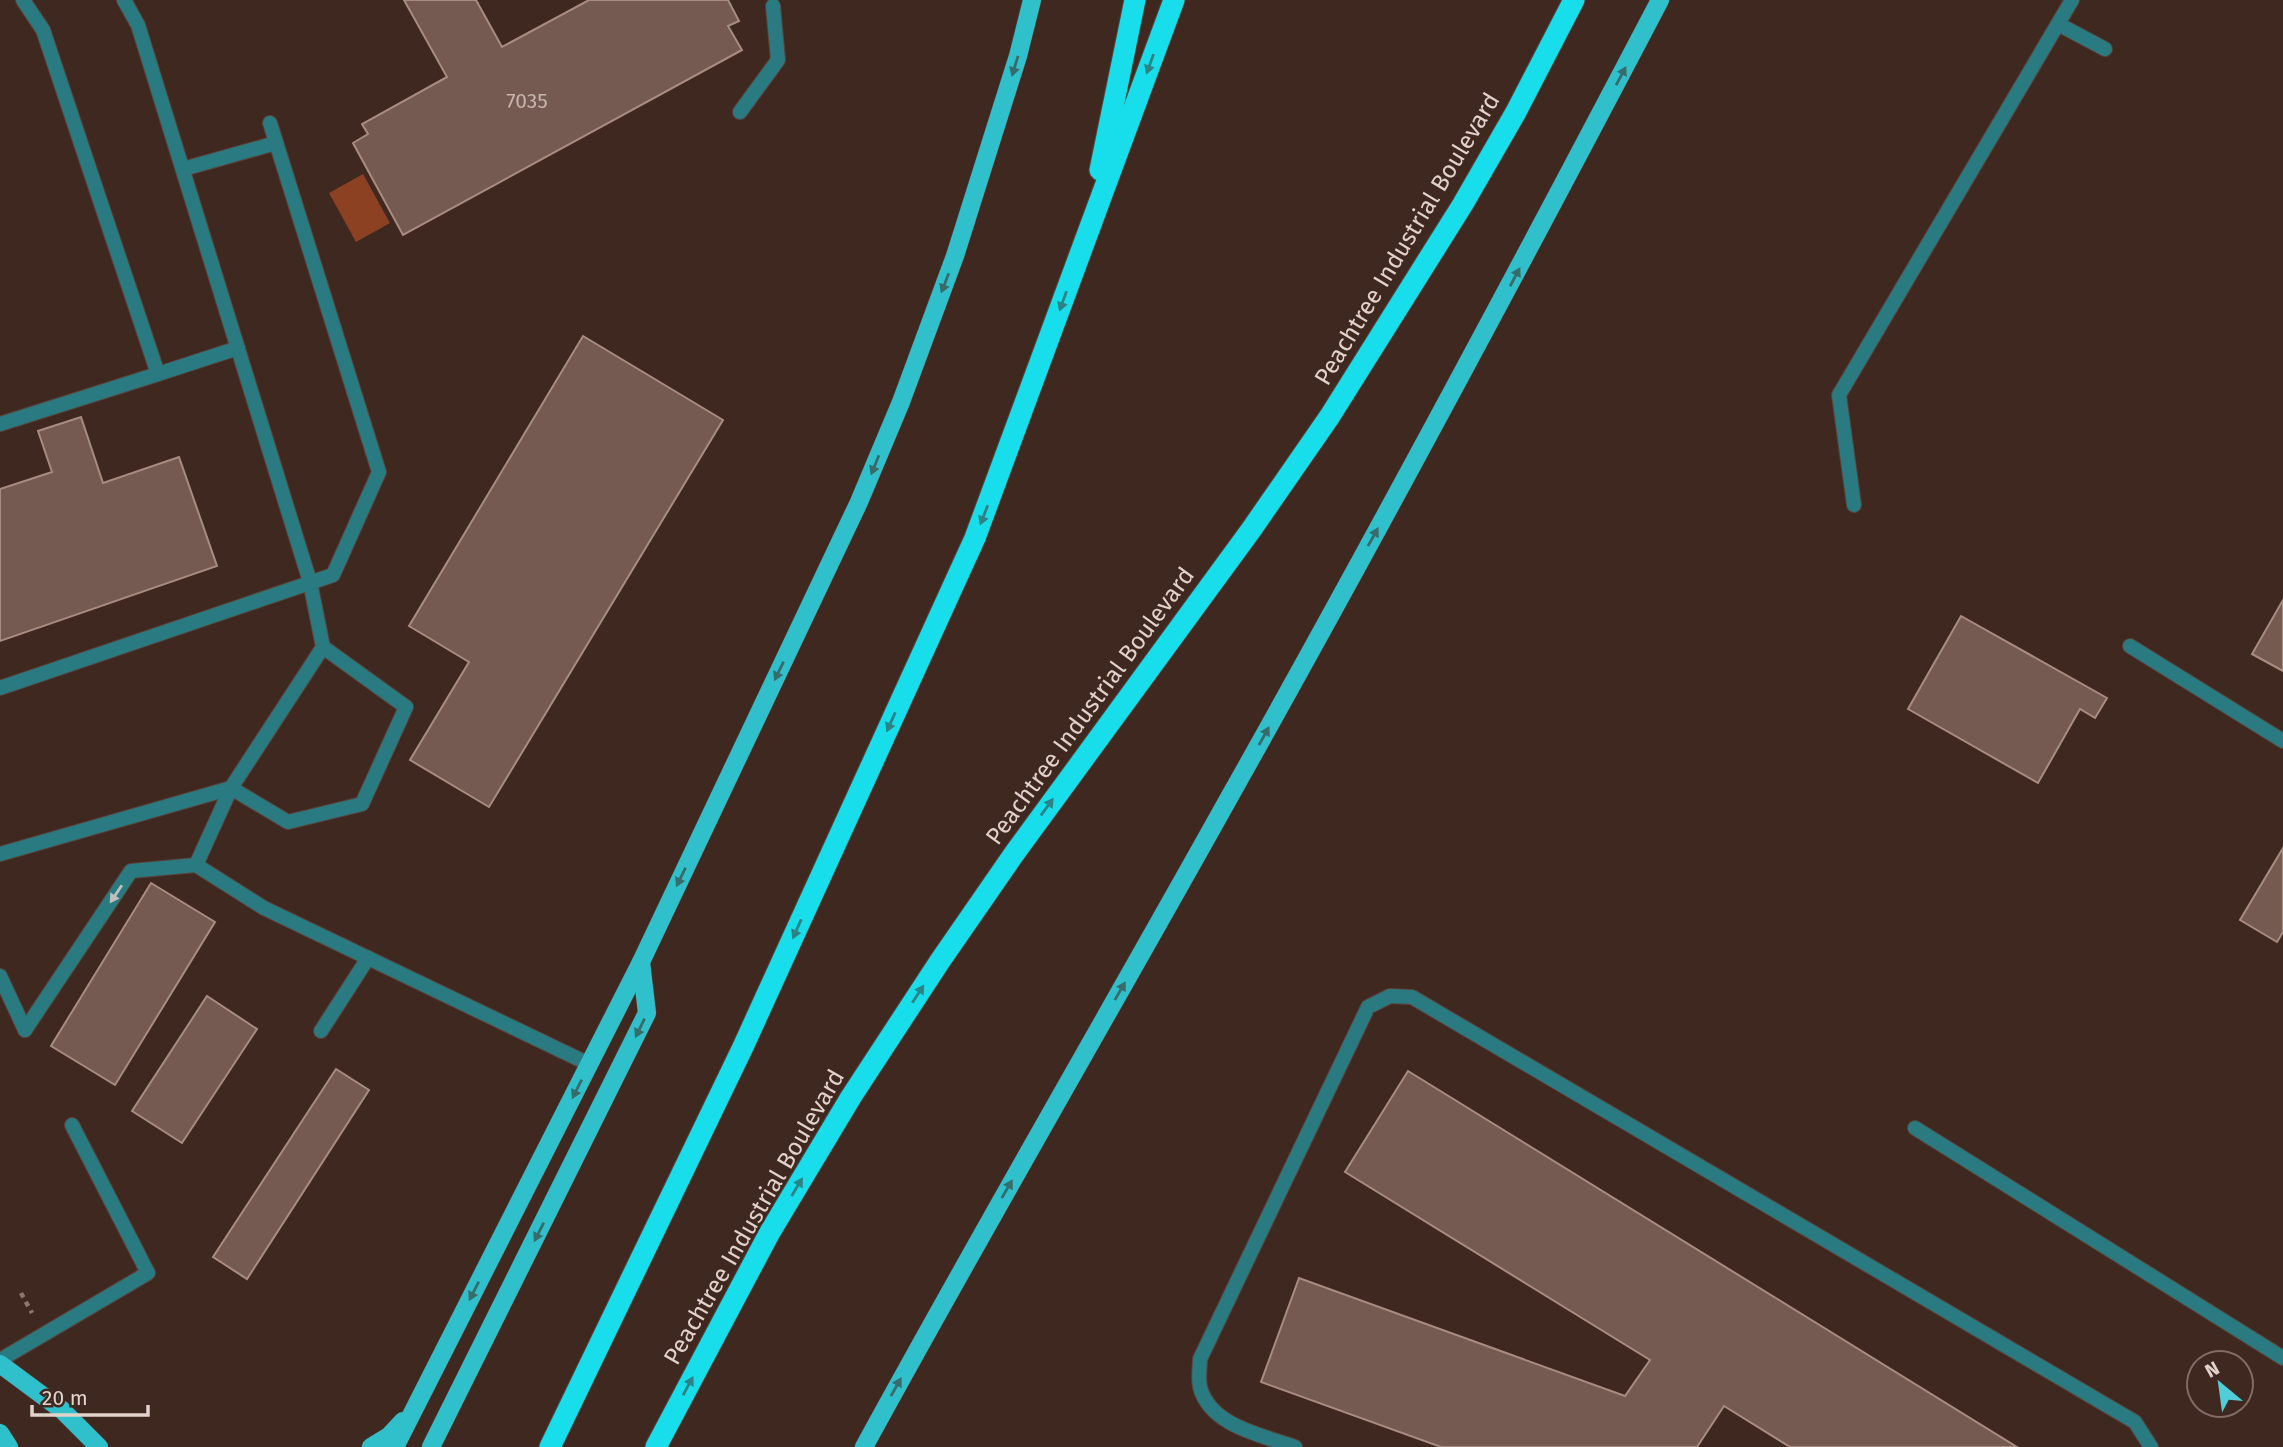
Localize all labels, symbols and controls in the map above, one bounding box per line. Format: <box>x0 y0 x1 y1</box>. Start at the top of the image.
one-way arrow <box>1145 54 1156 75</box>
one-way arrow <box>1009 56 1019 77</box>
one-way arrow <box>1615 66 1626 86</box>
house number: 7035 <box>506 88 548 114</box>
street label: Peachtree Industrial Boulevard <box>1309 88 1505 390</box>
one-way arrow <box>1508 267 1520 287</box>
one-way arrow <box>940 272 951 293</box>
one-way arrow <box>1057 291 1068 312</box>
one-way arrow <box>869 455 880 476</box>
one-way arrow <box>978 504 989 525</box>
one-way arrow <box>1367 526 1379 546</box>
street label: Peachtree Industrial Boulevard <box>980 562 1200 850</box>
one-way arrow <box>773 661 785 681</box>
one-way arrow <box>885 712 897 732</box>
one-way arrow <box>1258 726 1270 746</box>
one-way arrow <box>1040 798 1054 816</box>
one-way arrow <box>675 867 687 887</box>
one-way arrow <box>109 884 122 904</box>
one-way arrow <box>791 919 802 940</box>
one-way arrow <box>1114 981 1126 1000</box>
one-way arrow <box>911 985 924 1004</box>
one-way arrow <box>634 1018 645 1038</box>
street label: Peachtree Industrial Boulevard <box>658 1065 850 1369</box>
one-way arrow <box>571 1079 583 1099</box>
one-way arrow <box>791 1177 803 1196</box>
one-way arrow <box>1001 1179 1014 1198</box>
one-way arrow <box>533 1222 544 1242</box>
one-way arrow <box>468 1281 479 1301</box>
north arrow <box>2185 1349 2255 1419</box>
text: N <box>2201 1356 2223 1383</box>
scale bar <box>32 1374 147 1418</box>
one-way arrow <box>681 1376 693 1396</box>
one-way arrow <box>890 1377 902 1397</box>
text: 20 m <box>42 1385 88 1411</box>

